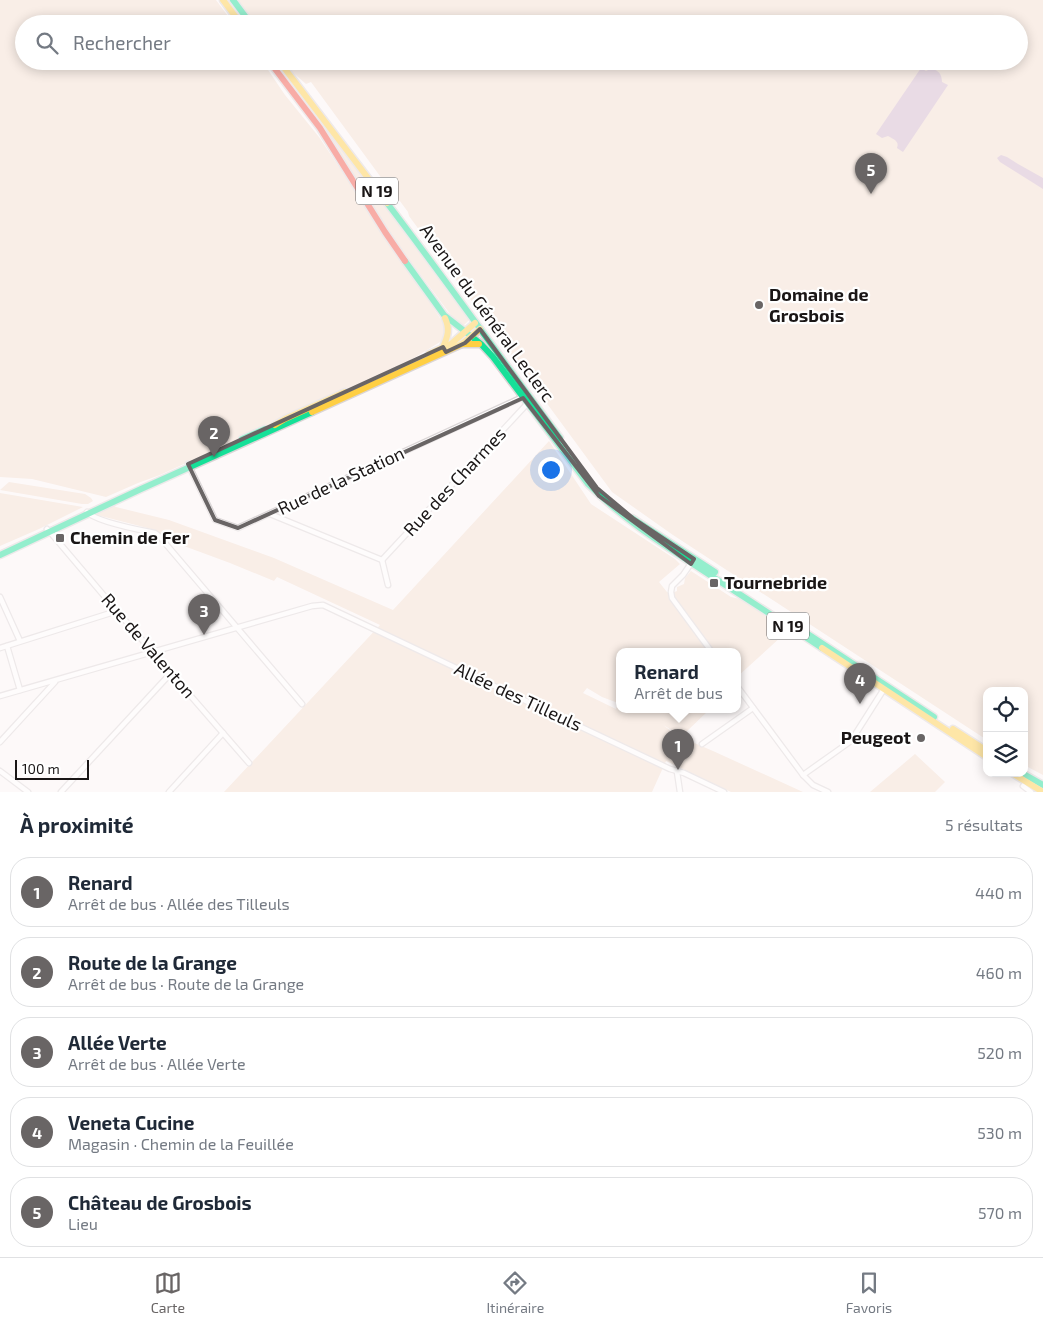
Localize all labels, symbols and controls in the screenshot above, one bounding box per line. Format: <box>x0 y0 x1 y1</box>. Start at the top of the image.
search box <box>15 15 1028 70</box>
icon: search <box>33 29 61 57</box>
text: Rechercher <box>73 31 171 54</box>
pin: 5 <box>855 153 887 194</box>
road number: N 19 <box>356 178 398 205</box>
street label: Avenue du Général Leclerc <box>416 219 560 406</box>
place label: Domaine de Grosbois <box>769 283 869 326</box>
marker: Domaine de Grosbois <box>753 299 765 311</box>
pin: 2 <box>198 416 230 457</box>
street label: Rue des Charmes <box>398 422 510 540</box>
street label: Rue de la Station <box>274 441 407 519</box>
your location <box>538 457 564 483</box>
place label: Chemin de Fer <box>70 526 190 548</box>
marker: Chemin de Fer <box>54 532 66 544</box>
place label: Tournebride <box>724 571 827 593</box>
marker: Tournebride <box>708 577 720 589</box>
street label: Rue de Valenton <box>97 588 200 702</box>
pin: 3 <box>188 594 220 635</box>
road number: N 19 <box>767 612 809 640</box>
popup <box>616 648 741 713</box>
street label: Allée des Tilleuls <box>451 657 586 735</box>
text: Renard <box>634 660 699 683</box>
pin: 4 <box>844 663 876 704</box>
text: Arrêt de bus <box>634 683 723 702</box>
map controls <box>983 687 1028 777</box>
button: locate <box>983 687 1028 732</box>
place label: Peugeot <box>841 726 912 748</box>
pin: 1 <box>662 729 694 770</box>
marker: Peugeot <box>915 732 927 744</box>
button: layers <box>983 732 1028 777</box>
scale bar <box>15 757 89 780</box>
text: 100 m <box>22 760 60 777</box>
text: À proximité <box>20 812 134 837</box>
text: 5 résultats <box>945 815 1023 834</box>
text: Renard <box>68 871 133 894</box>
text: 1 <box>34 883 40 902</box>
text: 440 m <box>975 883 1022 902</box>
text: Arrêt de bus · Allée des Tilleuls <box>68 894 290 913</box>
text: Route de la Grange <box>68 951 237 974</box>
text: 2 <box>32 963 42 982</box>
text: 460 m <box>976 963 1022 982</box>
text: Arrêt de bus · Route de la Grange <box>68 974 304 993</box>
text: Allée Verte <box>68 1031 167 1054</box>
text: 3 <box>32 1043 42 1062</box>
text: 520 m <box>977 1043 1022 1062</box>
text: Arrêt de bus · Allée Verte <box>68 1054 246 1073</box>
text: Veneta Cucine <box>68 1111 195 1134</box>
text: 4 <box>32 1123 42 1142</box>
text: 530 m <box>977 1123 1022 1142</box>
text: Magasin · Chemin de la Feuillée <box>68 1134 294 1153</box>
text: Château de Grosbois <box>68 1191 252 1214</box>
text: 5 <box>33 1203 41 1222</box>
text: 570 m <box>978 1203 1022 1222</box>
text: Lieu <box>68 1214 98 1233</box>
tab: Carte <box>151 1269 185 1316</box>
tab: Itinéraire <box>486 1269 544 1316</box>
tab: Favoris <box>846 1269 892 1316</box>

